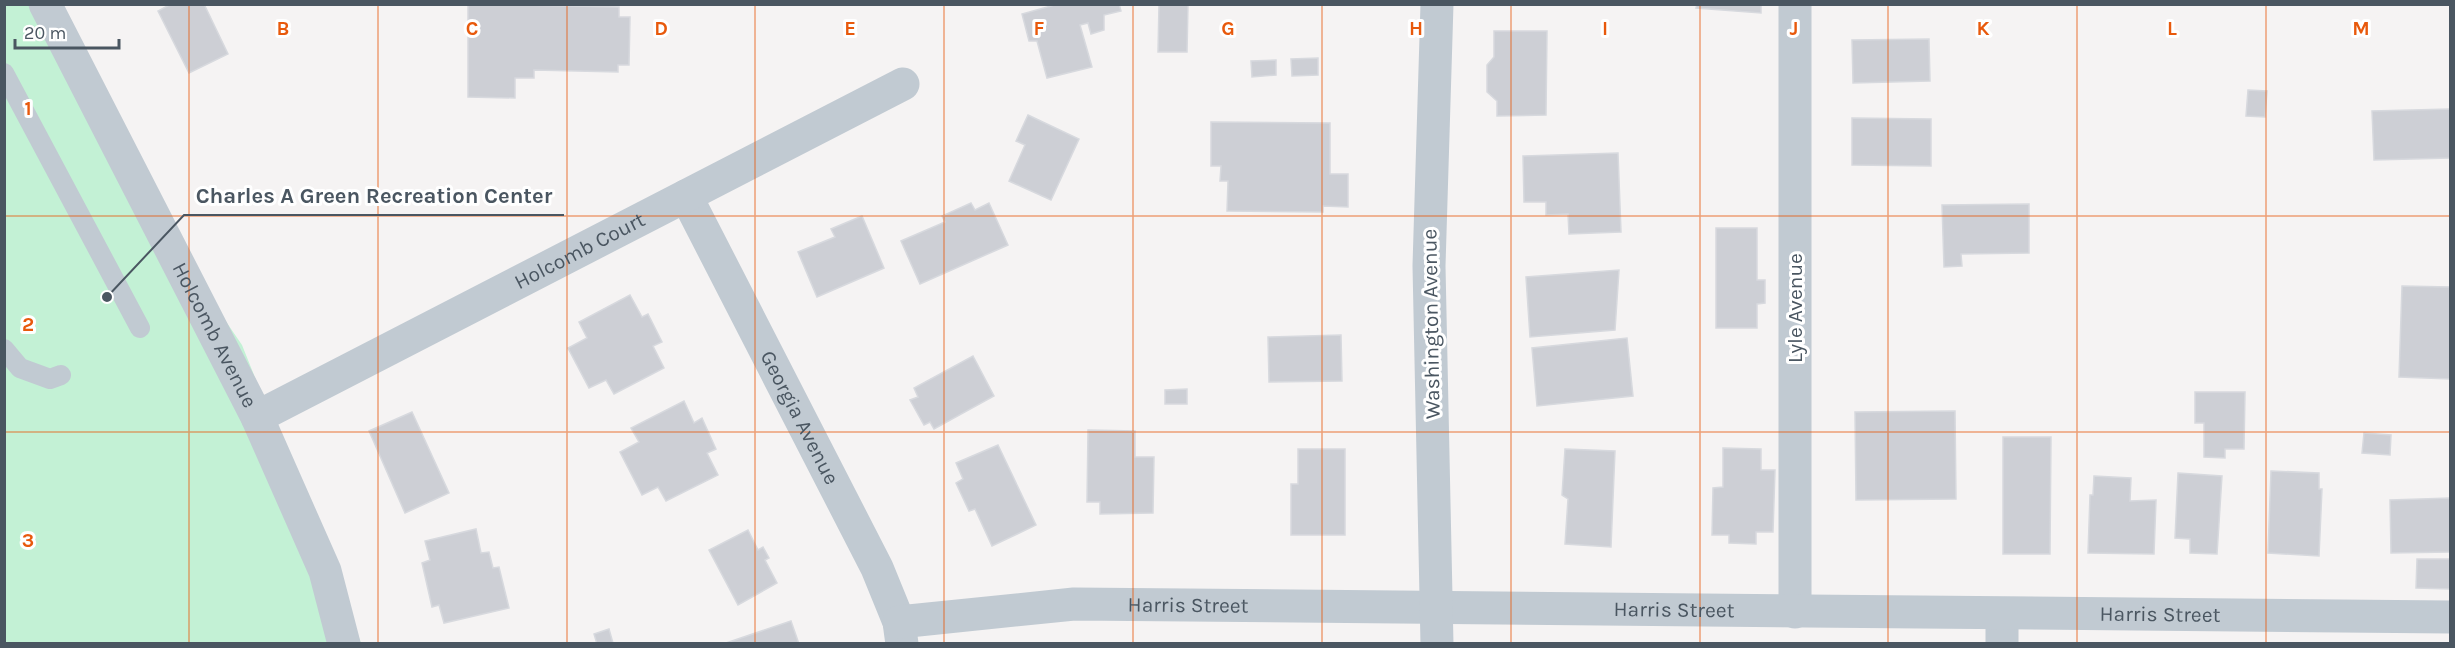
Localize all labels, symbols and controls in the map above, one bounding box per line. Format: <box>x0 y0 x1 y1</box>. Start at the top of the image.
scale bar <box>15 12 118 50</box>
text: B <box>277 17 289 40</box>
text: C <box>466 17 478 40</box>
text: D <box>654 17 668 40</box>
text: E <box>844 17 856 40</box>
text: F <box>1034 17 1045 40</box>
text: G <box>1221 17 1235 40</box>
text: H <box>1409 17 1423 40</box>
text: I <box>1602 17 1608 40</box>
text: J <box>1790 17 1798 40</box>
text: K <box>1976 17 1990 40</box>
text: L <box>2167 17 2177 40</box>
text: M <box>2352 17 2370 40</box>
text: 20 m <box>24 22 66 44</box>
text: 1 <box>24 97 32 120</box>
callout: Charles A Green Recreation Center <box>184 175 564 215</box>
text: Charles A Green Recreation Center <box>196 183 553 209</box>
street label: Holcomb Court <box>510 207 649 294</box>
street label: Washington Avenue <box>1417 229 1445 419</box>
street label: Lyle Avenue <box>1783 253 1807 363</box>
street label: Holcomb Avenue <box>168 258 262 412</box>
text: 2 <box>22 313 34 336</box>
street label: Georgia Avenue <box>755 347 844 488</box>
text: 3 <box>22 529 34 552</box>
street label: Harris Street <box>1128 593 1249 618</box>
street label: Harris Street <box>1614 597 1735 622</box>
street label: Harris Street <box>2100 602 2221 627</box>

